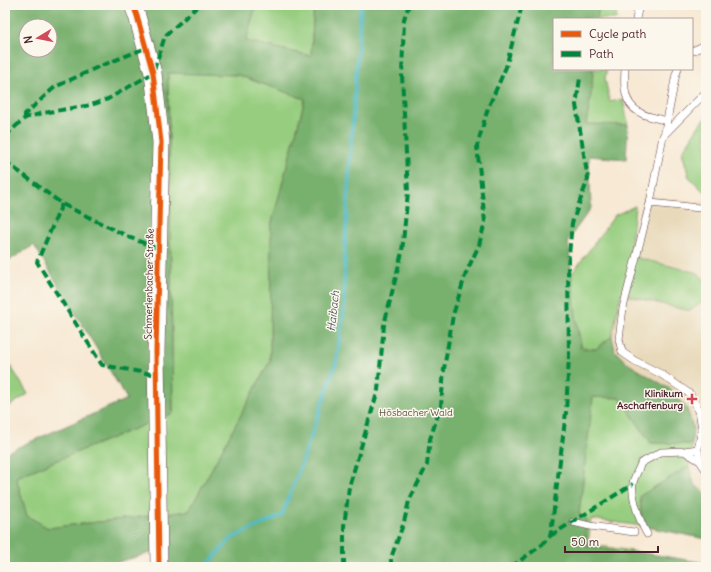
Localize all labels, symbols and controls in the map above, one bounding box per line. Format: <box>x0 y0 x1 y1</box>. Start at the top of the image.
north arrow <box>18 18 58 58</box>
legend <box>553 18 693 70</box>
text: Cycle path <box>589 26 646 41</box>
text: N <box>21 35 36 45</box>
text: Path <box>589 46 614 61</box>
street label: Schmerlenbacher Straße <box>142 228 156 340</box>
water label: Haibach <box>324 289 342 332</box>
place label: Klinikum Aschaffenburg <box>617 387 683 412</box>
marker: Klinikum Aschaffenburg <box>686 393 698 405</box>
park label: Hösbacher Wald <box>379 406 453 419</box>
scale bar <box>565 528 658 554</box>
text: 50 m <box>571 534 600 549</box>

